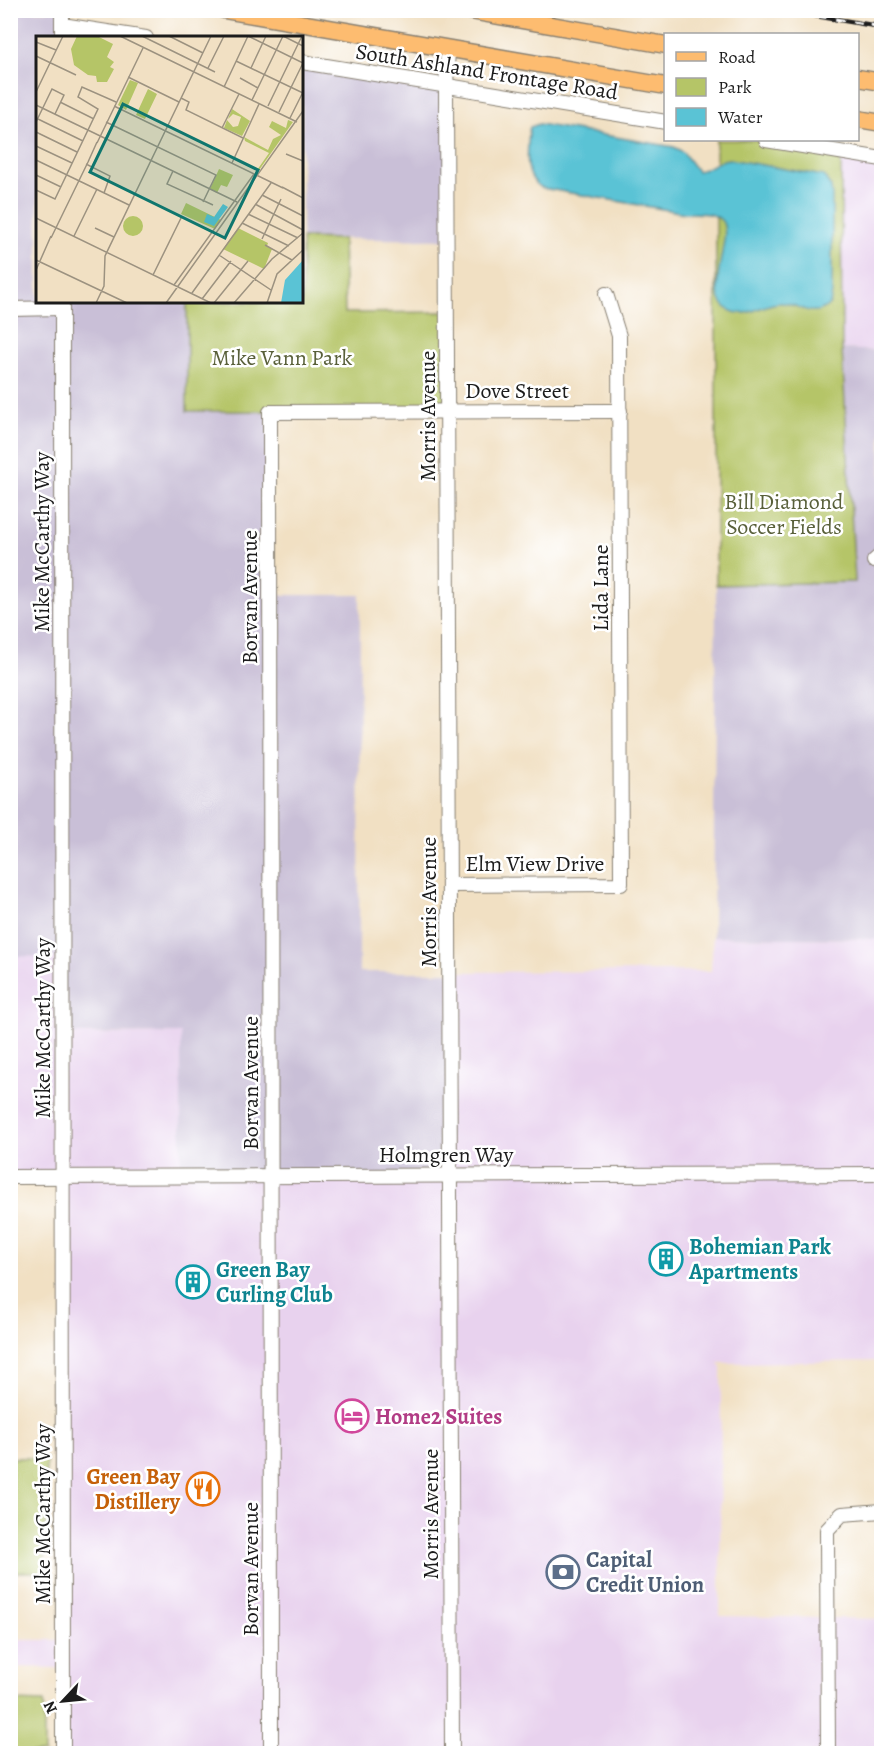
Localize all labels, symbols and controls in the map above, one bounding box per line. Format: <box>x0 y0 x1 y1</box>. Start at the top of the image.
legend <box>664 33 859 141</box>
inset map <box>36 36 303 303</box>
street label: South Ashland Frontage Road <box>353 36 620 108</box>
text: Road <box>718 45 756 69</box>
text: Park <box>718 75 752 99</box>
text: Water <box>717 105 763 129</box>
park label: Mike Vann Park <box>212 343 353 373</box>
street label: Morris Avenue <box>413 351 443 481</box>
street label: Dove Street <box>465 376 569 406</box>
street label: Mike McCarthy Way <box>27 452 57 632</box>
park label: Bill Diamond Soccer Fields <box>724 487 844 542</box>
street label: Borvan Avenue <box>235 530 265 664</box>
street label: Lida Lane <box>586 544 616 632</box>
street label: Morris Avenue <box>414 837 444 967</box>
street label: Elm View Drive <box>466 849 604 879</box>
street label: Mike McCarthy Way <box>28 938 58 1118</box>
street label: Borvan Avenue <box>236 1016 266 1150</box>
street label: Holmgren Way <box>379 1140 514 1170</box>
place label: Bohemian Park Apartments <box>688 1232 832 1287</box>
building icon: Bohemian Park Apartments <box>648 1241 684 1277</box>
place label: Green Bay Curling Club <box>216 1255 333 1310</box>
building icon: Green Bay Curling Club <box>175 1264 211 1300</box>
hotel icon: Home2 Suites <box>334 1398 370 1434</box>
place label: Home2 Suites <box>375 1402 502 1432</box>
street label: Mike McCarthy Way <box>28 1424 58 1604</box>
street label: Morris Avenue <box>416 1449 446 1579</box>
place label: Green Bay Distillery <box>86 1462 181 1517</box>
restaurant icon: Green Bay Distillery <box>185 1471 221 1507</box>
street label: Borvan Avenue <box>236 1502 266 1636</box>
place label: Capital Credit Union <box>586 1545 704 1600</box>
bank icon: Capital Credit Union <box>545 1554 581 1590</box>
north arrow <box>33 1671 93 1731</box>
text: N <box>38 1697 63 1717</box>

